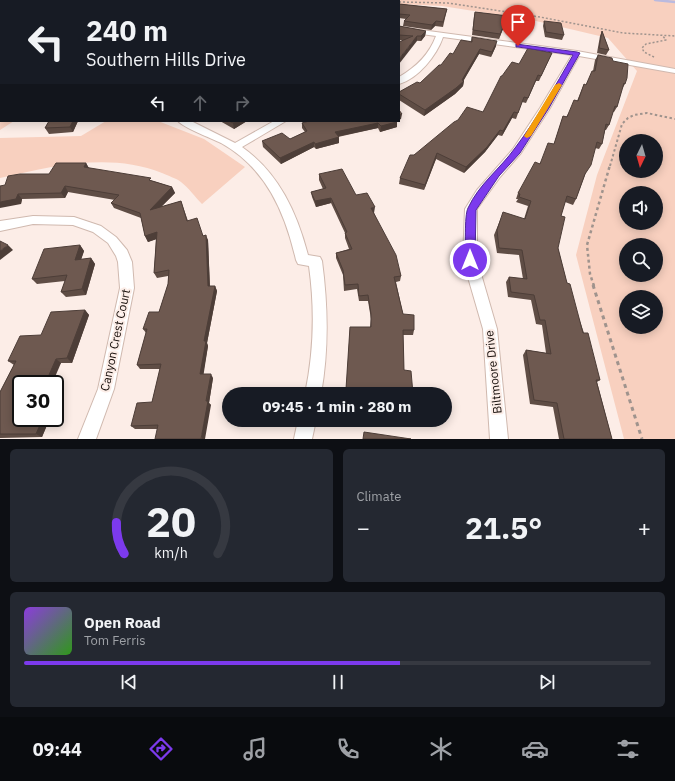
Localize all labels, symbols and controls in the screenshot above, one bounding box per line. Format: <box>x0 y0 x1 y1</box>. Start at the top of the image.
pin <box>501 5 535 46</box>
icon: arrive <box>507 11 529 33</box>
text: 240 m <box>86 12 168 49</box>
icon: left <box>20 16 72 68</box>
text: Southern Hills Drive <box>86 48 246 71</box>
icon: left <box>147 92 169 114</box>
icon: ahead <box>189 92 211 114</box>
icon: right <box>231 92 253 114</box>
north arrow <box>619 134 663 178</box>
map controls <box>619 134 663 334</box>
button: sound <box>619 186 663 230</box>
button: search <box>619 238 663 282</box>
position arrow <box>449 239 491 281</box>
street label: Canyon Crest Court <box>97 288 133 392</box>
button: layers <box>619 290 663 334</box>
street label: Biltmoore Drive <box>481 329 505 414</box>
speed limit sign: 30 <box>12 375 64 427</box>
text: 09:45 · 1 min · 280 m <box>263 397 411 416</box>
text: Climate <box>357 488 401 505</box>
text: 20 <box>146 493 196 547</box>
text: 21.5° <box>465 508 542 547</box>
text: − <box>357 513 370 542</box>
text: + <box>638 513 651 542</box>
text: km/h <box>154 542 188 561</box>
text: Open Road <box>84 613 161 632</box>
text: Tom Ferris <box>84 632 146 649</box>
icon: previous <box>118 671 140 693</box>
icon: pause <box>327 671 349 693</box>
icon: next <box>536 671 558 693</box>
icon: directions <box>147 735 175 763</box>
icon: music <box>241 735 269 763</box>
icon: phone <box>334 735 362 763</box>
icon: climate <box>427 735 455 763</box>
icon: car <box>521 735 549 763</box>
icon: filters <box>614 735 642 763</box>
text: 09:44 <box>33 738 82 761</box>

